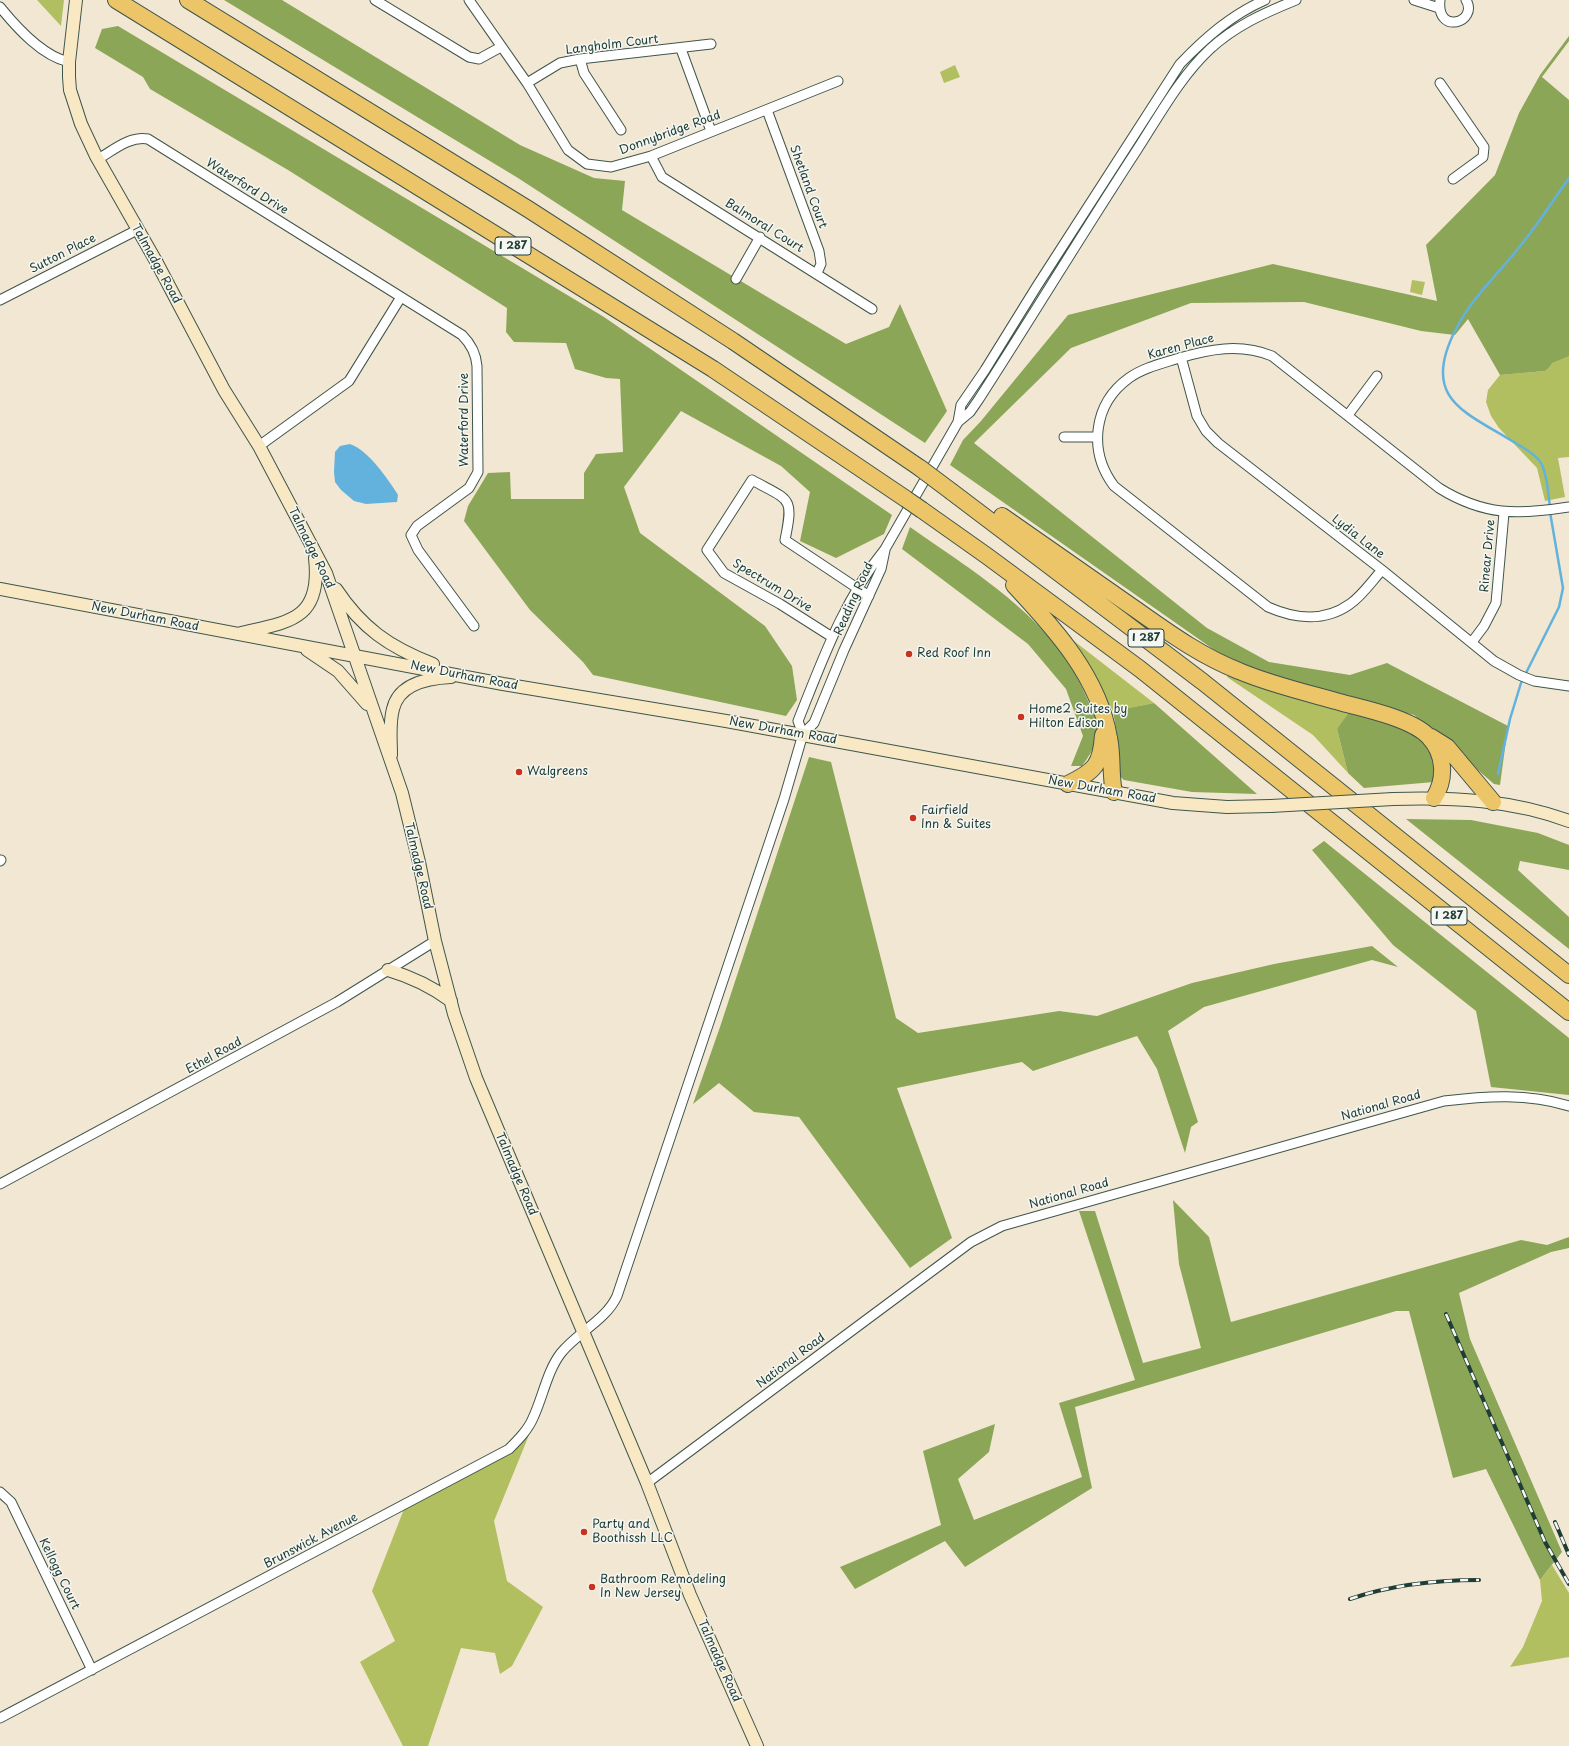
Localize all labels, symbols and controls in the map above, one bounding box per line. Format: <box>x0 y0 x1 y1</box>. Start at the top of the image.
street label: Langholm Court <box>565 32 659 58</box>
street label: Donnybridge Road <box>617 108 723 158</box>
street label: Shetland Court <box>786 143 830 231</box>
street label: Waterford Drive <box>203 156 291 218</box>
street label: Balmoral Court <box>722 196 806 256</box>
street label: Talmadge Road <box>128 222 184 306</box>
street label: Sutton Place <box>28 231 98 277</box>
road number: I 287 <box>495 237 531 255</box>
street label: Karen Place <box>1146 331 1216 363</box>
street label: Waterford Drive <box>458 373 472 467</box>
street label: Talmadge Road <box>285 505 337 591</box>
street label: Lydia Lane <box>1329 512 1387 562</box>
street label: Rinear Drive <box>1478 519 1498 593</box>
street label: Spectrum Drive <box>730 557 814 615</box>
street label: Reading Road <box>831 560 877 638</box>
street label: New Durham Road <box>90 600 200 634</box>
road number: I 287 <box>1128 629 1164 647</box>
place label: Red Roof Inn <box>917 647 991 661</box>
marker: Red Roof Inn <box>904 649 914 659</box>
street label: New Durham Road <box>409 659 519 693</box>
place label: Home2 Suites by Hilton Edison <box>1029 703 1127 731</box>
marker: Home2 Suites by Hilton Edison <box>1016 712 1026 722</box>
street label: New Durham Road <box>728 714 838 748</box>
place label: Walgreens <box>527 765 588 779</box>
marker: Walgreens <box>514 767 524 777</box>
street label: New Durham Road <box>1047 773 1157 807</box>
place label: Fairfield Inn & Suites <box>921 804 991 832</box>
marker: Fairfield Inn & Suites <box>908 813 918 823</box>
street label: Talmadge Road <box>401 821 435 911</box>
road number: I 287 <box>1431 907 1467 925</box>
street label: Ethel Road <box>183 1035 245 1077</box>
street label: National Road <box>1340 1088 1422 1124</box>
street label: Talmadge Road <box>492 1130 540 1218</box>
street label: National Road <box>1028 1176 1110 1212</box>
street label: National Road <box>754 1331 828 1391</box>
street label: Brunswick Avenue <box>262 1510 360 1572</box>
place label: Party and Boothissh LLC <box>592 1518 673 1546</box>
marker: Party and Boothissh LLC <box>579 1527 589 1537</box>
street label: Kellogg Court <box>35 1536 83 1612</box>
place label: Bathroom Remodeling In New Jersey <box>600 1573 726 1601</box>
marker: Bathroom Remodeling In New Jersey <box>587 1582 597 1592</box>
street label: Talmadge Road <box>694 1618 744 1704</box>

